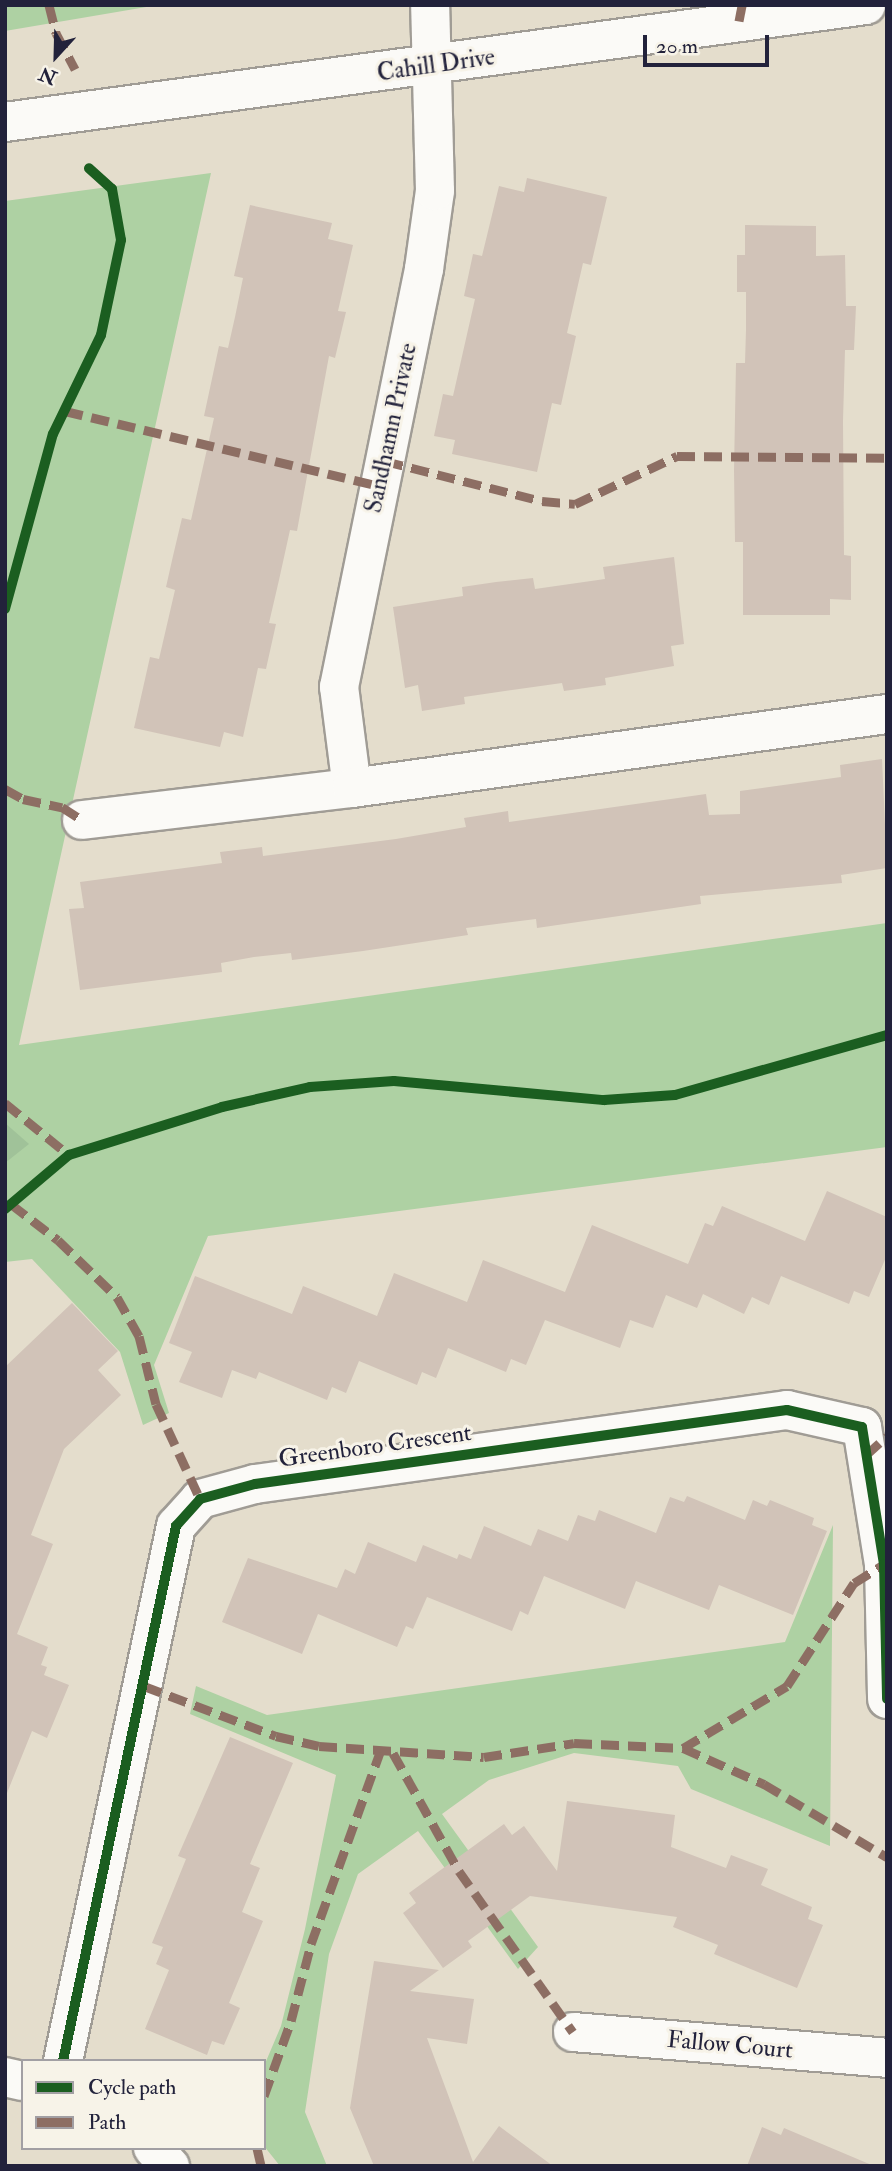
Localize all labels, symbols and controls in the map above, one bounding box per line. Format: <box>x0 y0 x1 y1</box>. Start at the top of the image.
north arrow <box>21 21 91 91</box>
scale bar <box>647 21 773 65</box>
text: 20 m <box>656 33 698 60</box>
street label: Cahill Drive <box>375 42 497 88</box>
text: N <box>36 61 61 90</box>
street label: Sandhamn Private <box>359 340 423 516</box>
street label: Greenboro Crescent <box>277 1418 473 1474</box>
street label: Fallow Court <box>666 2025 794 2065</box>
legend <box>21 2059 266 2150</box>
text: Cycle path <box>88 2074 176 2101</box>
text: Path <box>88 2109 126 2136</box>

